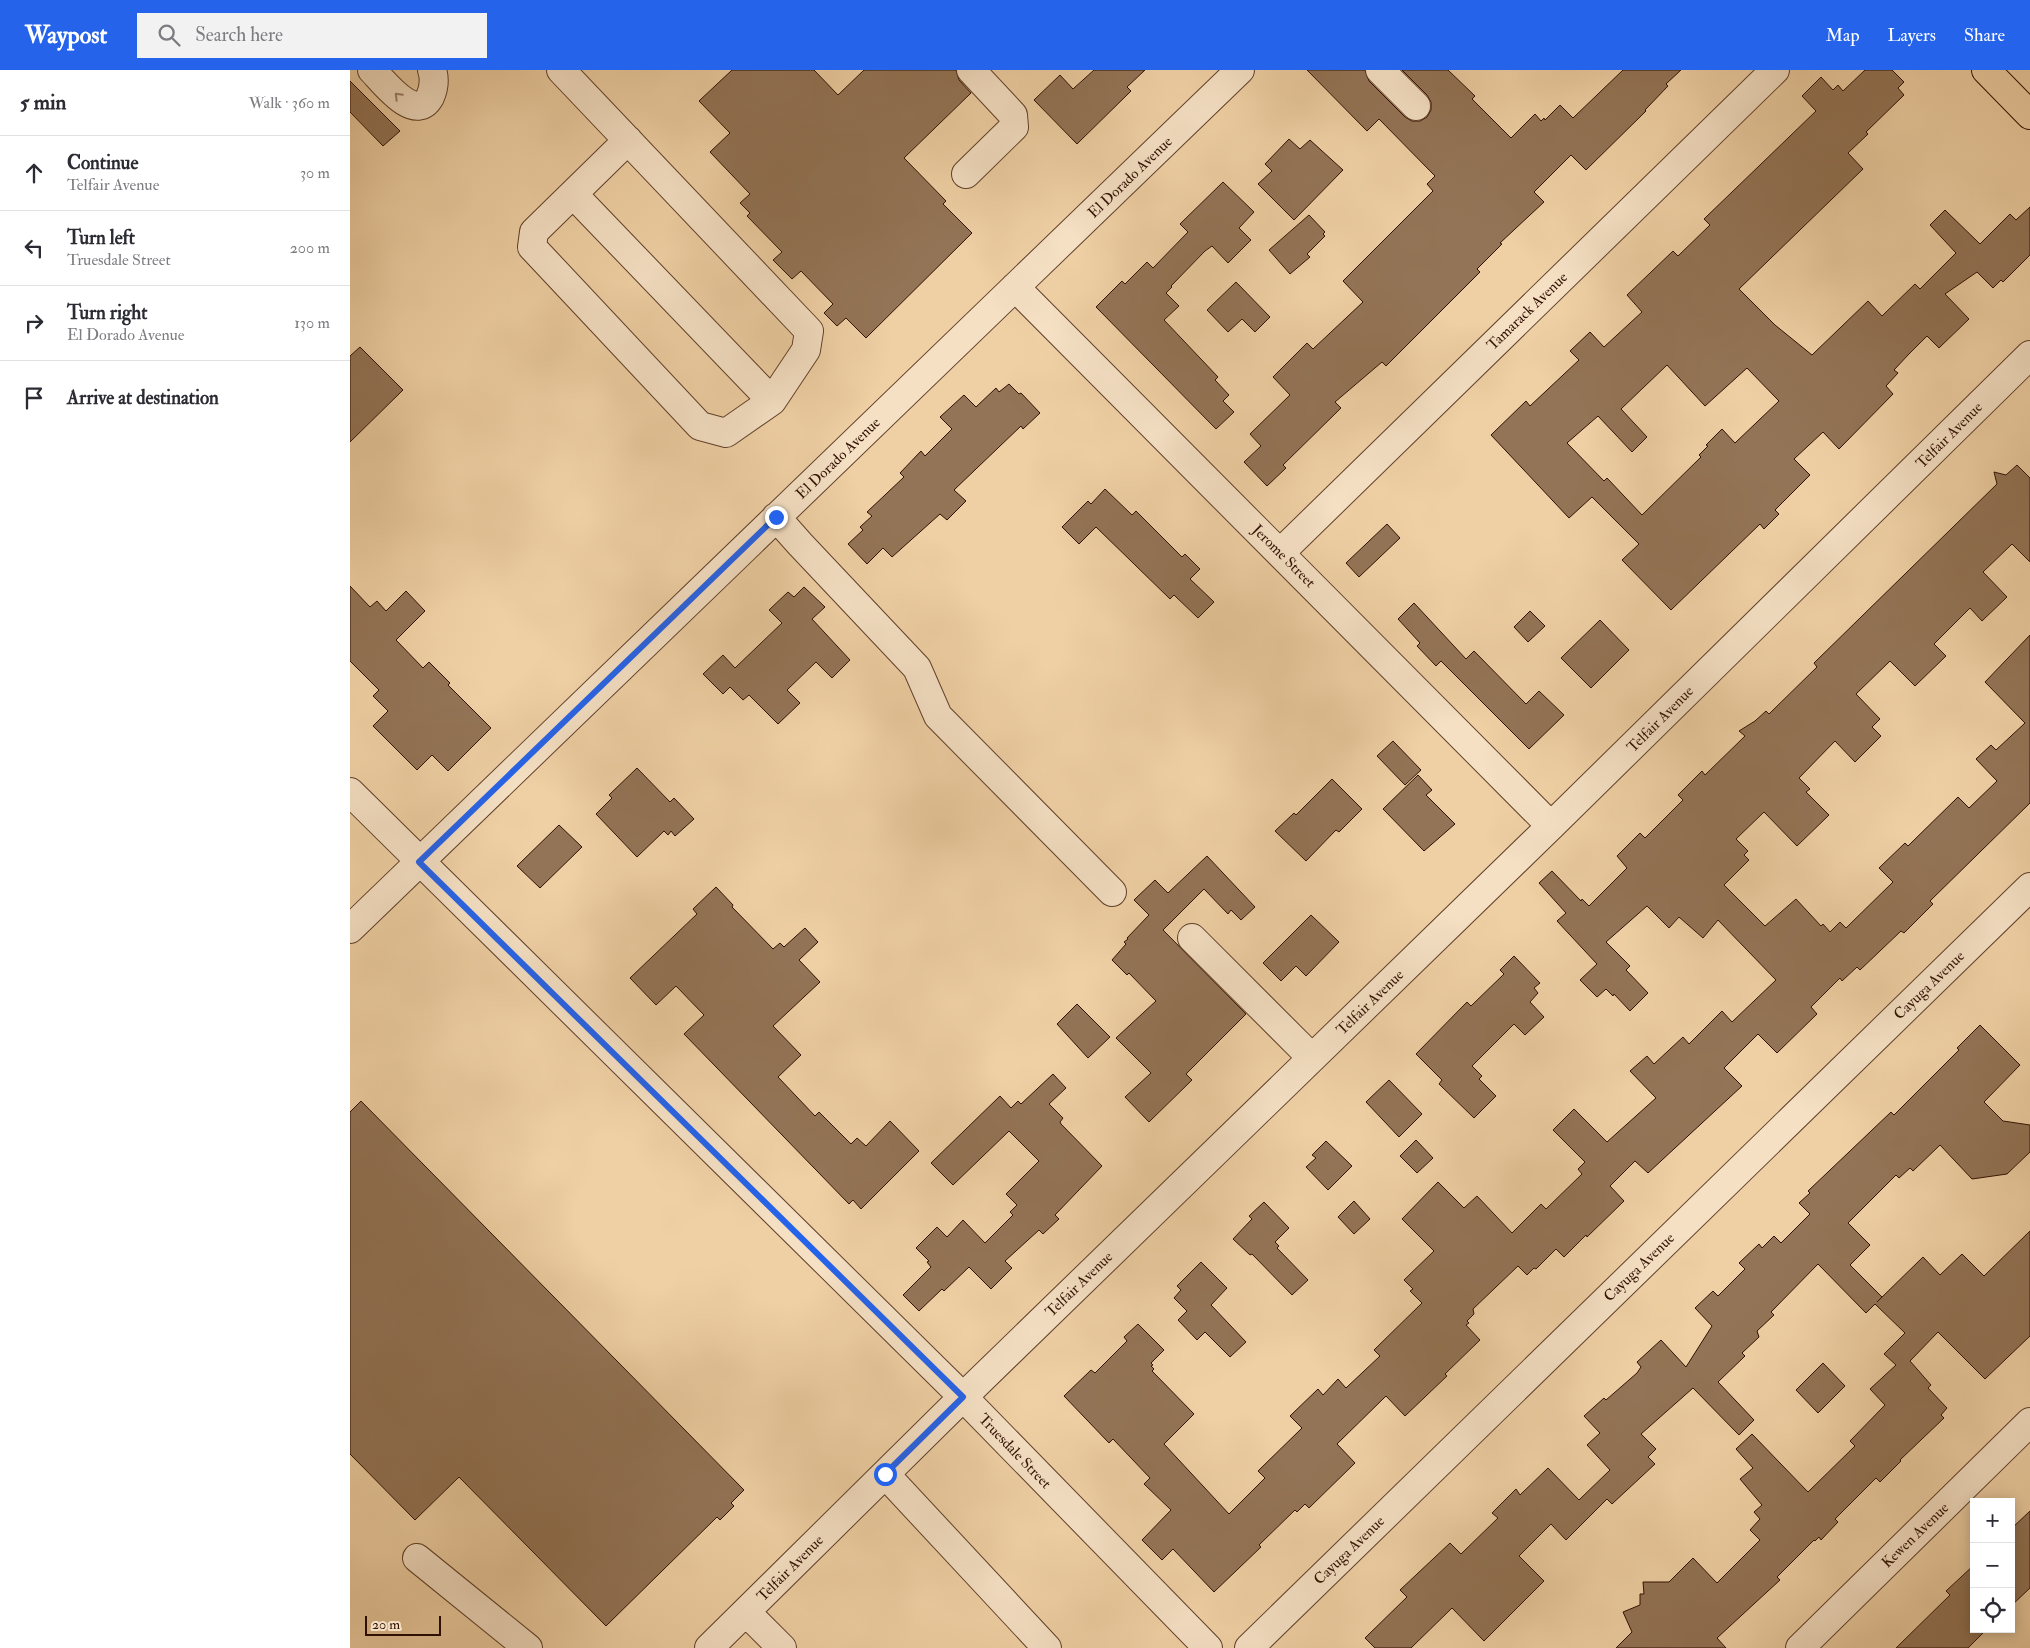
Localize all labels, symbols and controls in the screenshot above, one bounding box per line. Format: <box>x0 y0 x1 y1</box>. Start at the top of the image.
search box <box>137 13 487 58</box>
text: Waypost <box>25 20 107 51</box>
icon: search <box>155 21 183 49</box>
text: Search here <box>195 23 283 47</box>
text: Map <box>1826 24 1860 47</box>
text: Layers <box>1888 24 1936 47</box>
text: Share <box>1964 24 2005 47</box>
text: 5 min <box>20 89 66 116</box>
text: Walk · 360 m <box>249 93 330 113</box>
one-way arrow <box>395 93 404 102</box>
street label: El Dorado Avenue <box>1084 132 1177 222</box>
text: Continue <box>67 151 138 175</box>
icon: ahead <box>20 159 48 187</box>
text: 30 m <box>300 163 330 183</box>
text: Telfair Avenue <box>67 175 159 195</box>
text: Turn left <box>67 226 135 250</box>
icon: left <box>20 234 48 262</box>
text: 200 m <box>290 238 330 258</box>
text: Truesdale Street <box>67 250 171 270</box>
street label: Tamarack Avenue <box>1483 268 1572 355</box>
text: Turn right <box>67 301 147 325</box>
icon: right <box>20 309 48 337</box>
text: 130 m <box>294 313 330 333</box>
text: El Dorado Avenue <box>67 325 185 345</box>
icon: arrive <box>20 384 48 412</box>
text: Arrive at destination <box>67 386 219 410</box>
street label: Telfair Avenue <box>1912 398 1987 473</box>
street label: El Dorado Avenue <box>792 413 885 503</box>
route end <box>765 506 788 529</box>
street label: Jerome Street <box>1247 520 1319 593</box>
street label: Telfair Avenue <box>1623 682 1698 757</box>
street label: Cayuga Avenue <box>1890 947 1969 1024</box>
street label: Telfair Avenue <box>1333 965 1408 1039</box>
street label: Cayuga Avenue <box>1600 1229 1679 1306</box>
street label: Telfair Avenue <box>1042 1247 1117 1321</box>
street label: Truesdale Street <box>974 1410 1055 1493</box>
route start <box>874 1463 897 1486</box>
map controls <box>1970 1498 2015 1633</box>
button: + <box>1970 1498 2015 1543</box>
street label: Kewen Avenue <box>1878 1499 1953 1572</box>
street label: Cayuga Avenue <box>1310 1512 1389 1589</box>
street label: Telfair Avenue <box>753 1531 828 1606</box>
button: − <box>1970 1543 2015 1588</box>
button: locate <box>1970 1588 2015 1633</box>
scale bar <box>365 1613 441 1636</box>
text: 20 m <box>372 1616 400 1633</box>

